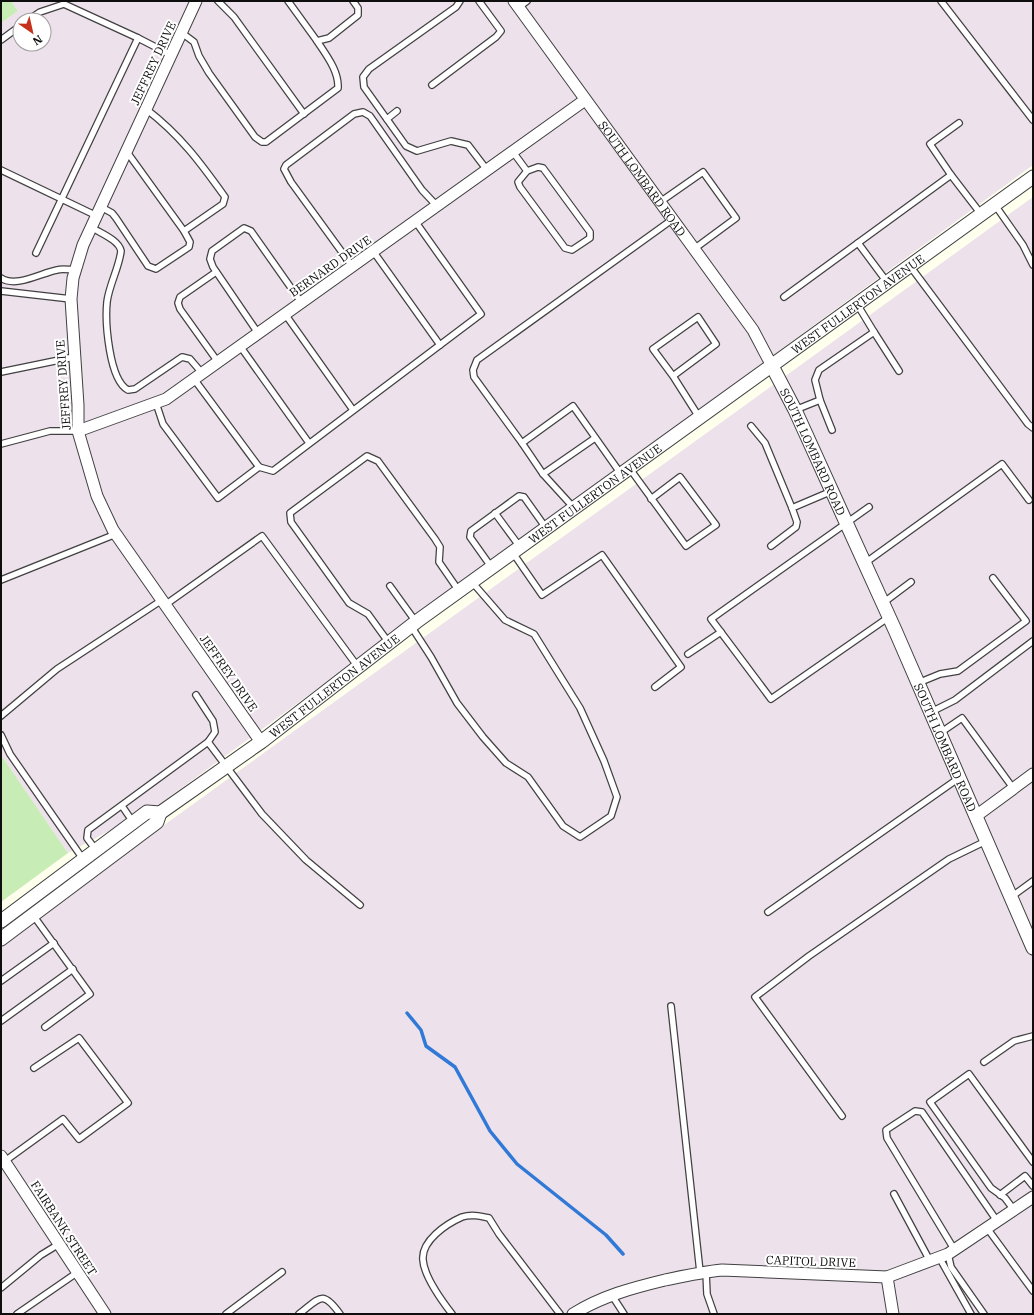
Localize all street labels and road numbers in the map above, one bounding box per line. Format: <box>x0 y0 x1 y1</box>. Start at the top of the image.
street label: JEFFREY DRIVE <box>127 19 179 107</box>
street label: SOUTH LOMBARD ROAD <box>596 118 690 239</box>
street label: BERNARD DRIVE <box>286 232 374 300</box>
street label: WEST FULLERTON AVENUE <box>788 251 927 357</box>
street label: JEFFREY DRIVE <box>52 339 74 431</box>
street label: SOUTH LOMBARD ROAD <box>777 385 849 518</box>
street label: WEST FULLERTON AVENUE <box>525 440 664 546</box>
street label: WEST FULLERTON AVENUE <box>266 630 402 741</box>
street label: JEFFREY DRIVE <box>197 632 261 714</box>
street label: SOUTH LOMBARD ROAD <box>911 680 980 814</box>
street label: FAIRBANK STREET <box>28 1178 100 1278</box>
street label: CAPITOL DRIVE <box>766 1252 856 1270</box>

